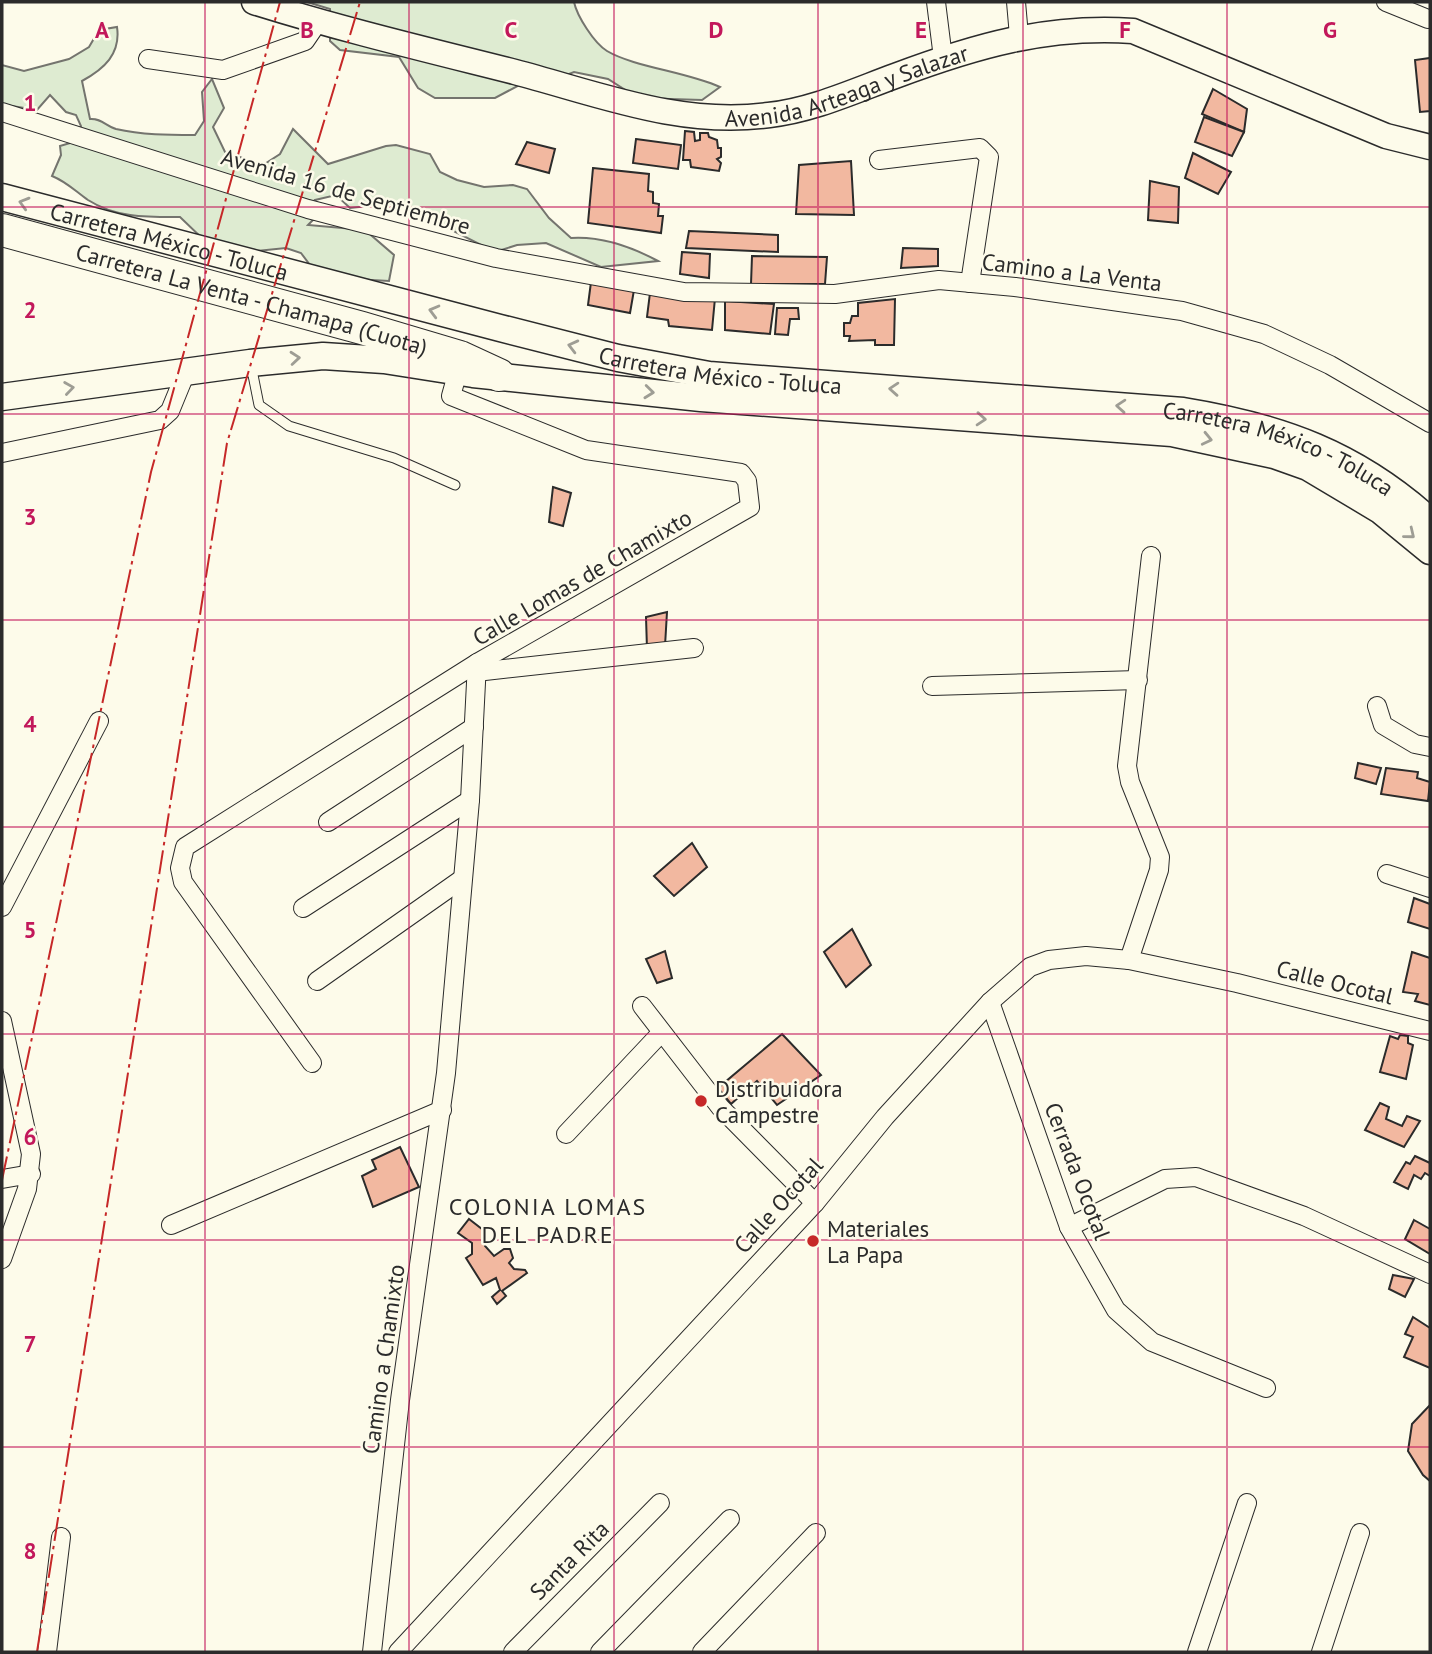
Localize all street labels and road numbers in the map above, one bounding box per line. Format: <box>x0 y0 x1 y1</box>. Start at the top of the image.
street label: Avenida Arteaga y Salazar <box>725 37 972 132</box>
street label: Avenida 16 de Septiembre <box>218 142 474 240</box>
street label: Carretera México - Toluca <box>47 196 291 286</box>
street label: Carretera La Venta - Chamapa (Cuota) <box>73 236 431 361</box>
street label: Camino a La Venta <box>980 247 1164 297</box>
street label: Carretera México - Toluca <box>596 339 843 400</box>
street label: Carretera México - Toluca <box>1162 395 1400 502</box>
street label: Calle Lomas de Chamixto <box>467 502 697 652</box>
street label: Calle Ocotal <box>1274 954 1397 1011</box>
street label: Cerrada Ocotal <box>1039 1098 1118 1244</box>
street label: Calle Ocotal <box>727 1151 829 1259</box>
street label: Camino a Chamixto <box>355 1262 411 1456</box>
street label: Santa Rita <box>523 1514 615 1606</box>

